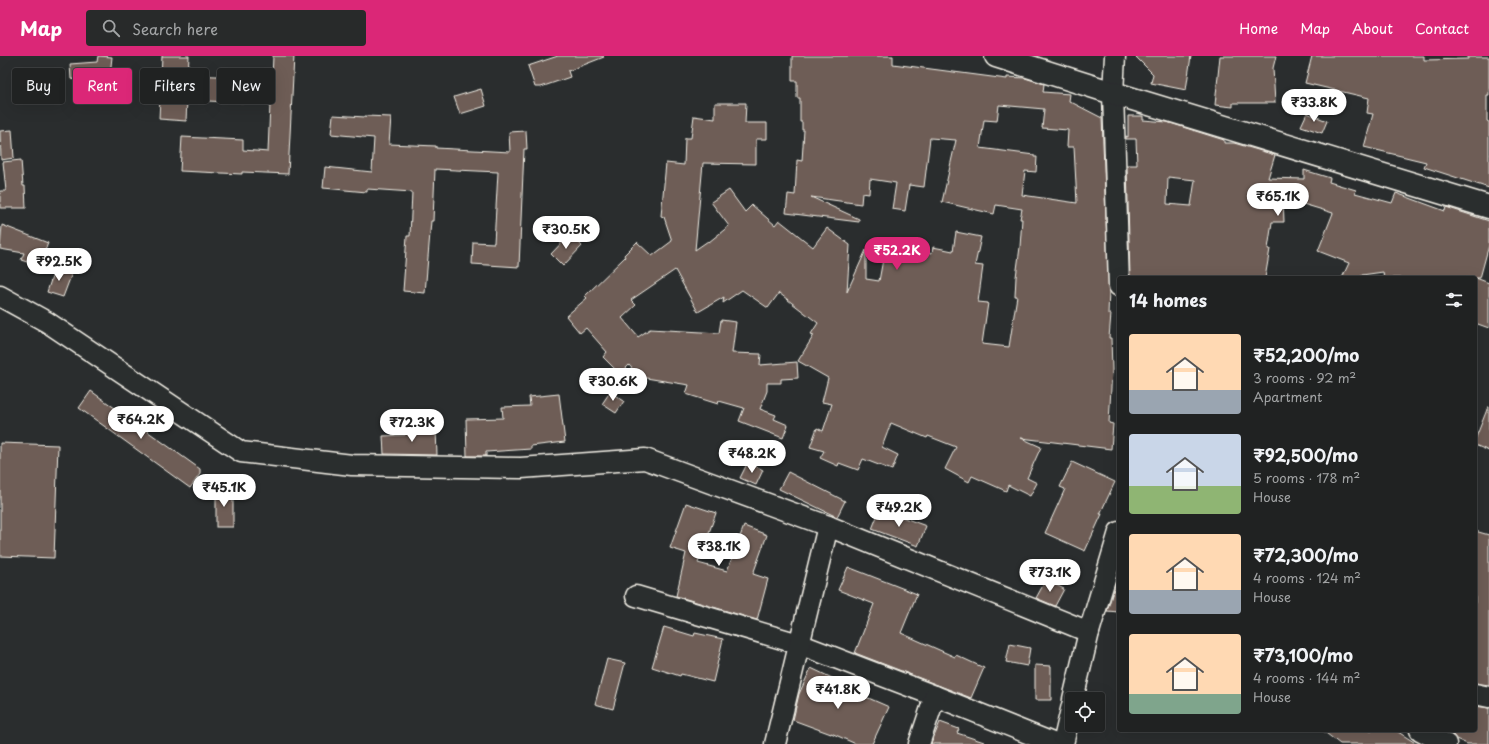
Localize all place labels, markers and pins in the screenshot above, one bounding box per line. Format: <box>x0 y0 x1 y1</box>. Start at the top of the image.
pin: ₹33.8K <box>1281 89 1347 123</box>
pin: ₹65.1K <box>1245 183 1311 217</box>
pin: ₹30.5K <box>533 216 599 250</box>
pin: ₹52.2K <box>864 237 930 271</box>
pin: ₹92.5K <box>26 248 92 282</box>
pin: ₹30.6K <box>580 368 646 402</box>
pin: ₹64.2K <box>108 406 174 440</box>
pin: ₹72.3K <box>379 409 445 443</box>
pin: ₹48.2K <box>719 440 785 474</box>
pin: ₹45.1K <box>191 474 257 508</box>
pin: ₹49.2K <box>866 494 932 528</box>
pin: ₹38.1K <box>686 533 752 567</box>
pin: ₹73.1K <box>1017 559 1083 593</box>
pin: ₹41.8K <box>805 676 871 710</box>

